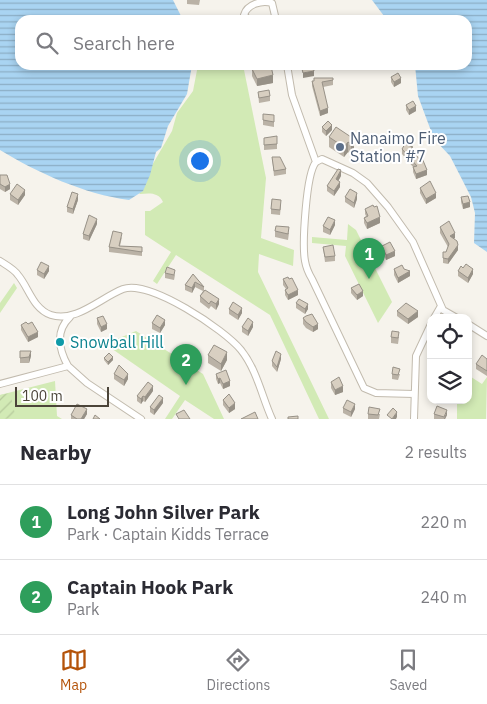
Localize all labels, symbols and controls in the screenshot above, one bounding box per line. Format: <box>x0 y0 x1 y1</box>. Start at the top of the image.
search box <box>15 15 472 70</box>
icon: search <box>33 29 61 57</box>
text: Search here <box>73 31 175 55</box>
place label: Nanaimo Fire Station #7 <box>350 128 446 166</box>
marker: Nanaimo Fire Station #7 <box>334 141 346 153</box>
your location <box>187 148 213 174</box>
pin: 1 <box>353 238 385 279</box>
map controls <box>427 314 472 404</box>
button: locate <box>427 314 472 359</box>
place label: Snowball Hill <box>70 332 164 352</box>
marker: Snowball Hill <box>54 336 66 348</box>
pin: 2 <box>170 344 202 385</box>
button: layers <box>427 359 472 404</box>
scale bar <box>15 384 109 407</box>
text: 100 m <box>22 387 63 405</box>
text: Nearby <box>20 438 91 466</box>
text: 2 results <box>404 442 467 462</box>
text: Long John Silver Park <box>67 500 260 524</box>
text: 1 <box>31 512 41 532</box>
text: 220 m <box>420 512 467 532</box>
text: Park · Captain Kidds Terrace <box>67 524 269 544</box>
text: Captain Hook Park <box>67 575 233 599</box>
text: 2 <box>31 587 41 607</box>
text: 240 m <box>420 587 467 607</box>
text: Park <box>67 599 99 619</box>
tab: Map <box>60 646 88 694</box>
tab: Directions <box>207 646 270 694</box>
tab: Saved <box>389 646 427 694</box>

